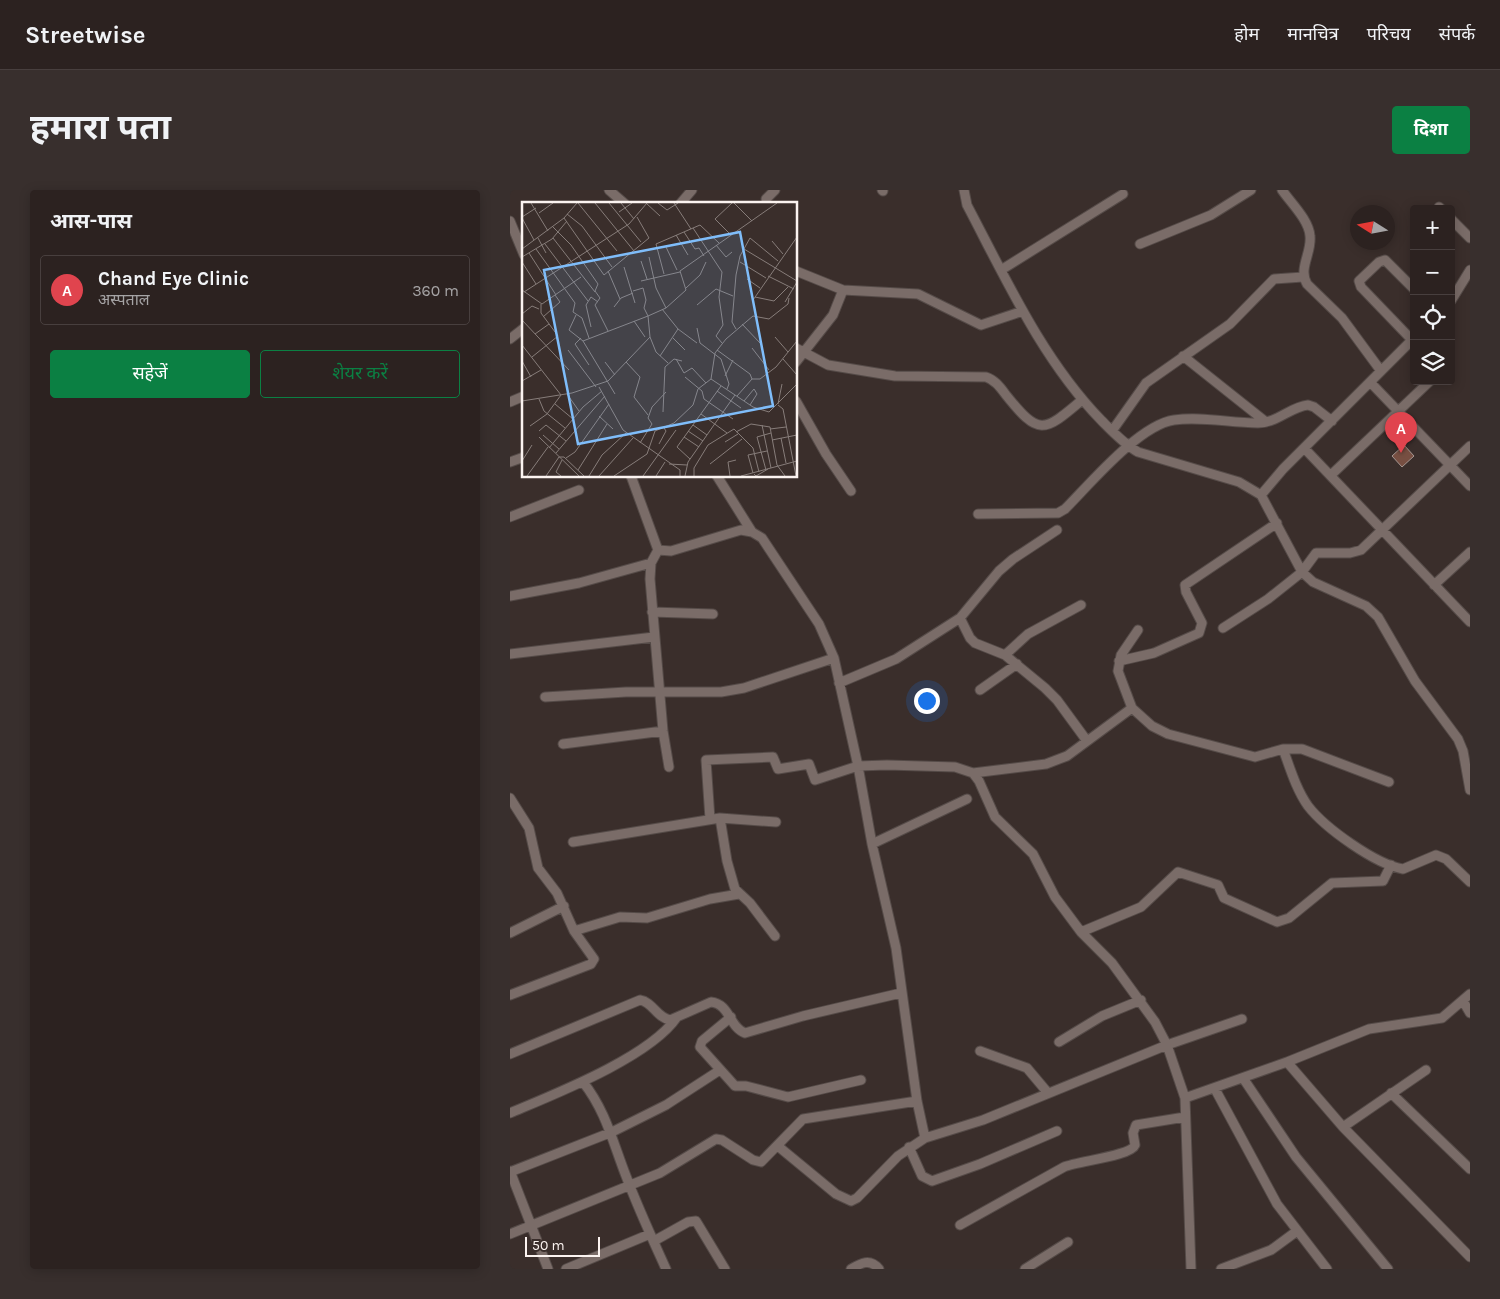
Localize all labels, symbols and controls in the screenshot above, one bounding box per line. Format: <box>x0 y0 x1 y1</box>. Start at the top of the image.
text: Streetwise <box>25 21 146 49</box>
text: होम <box>1234 23 1259 45</box>
text: मानचित्र <box>1287 23 1339 45</box>
text: परिचय <box>1367 23 1411 45</box>
text: संपर्क <box>1439 23 1475 45</box>
button: दिशा <box>1392 106 1470 154</box>
text: हमारा पता <box>30 107 171 148</box>
inset map <box>522 202 798 478</box>
north arrow <box>1350 205 1395 250</box>
map controls <box>1410 205 1455 385</box>
button: + <box>1410 205 1455 250</box>
text: आस-पास <box>50 209 132 233</box>
button: − <box>1410 250 1455 295</box>
text: Chand Eye Clinic <box>98 268 249 290</box>
text: A <box>62 281 72 300</box>
text: 360 m <box>412 281 459 300</box>
text: अस्पताल <box>98 290 150 309</box>
button: locate <box>1410 295 1455 340</box>
button: layers <box>1410 340 1455 385</box>
button: सहेजें <box>50 350 250 398</box>
button: शेयर करें <box>260 350 460 398</box>
pin: A <box>1385 412 1417 453</box>
your location <box>914 688 940 714</box>
scale bar <box>525 1234 600 1257</box>
text: 50 m <box>532 1237 565 1254</box>

